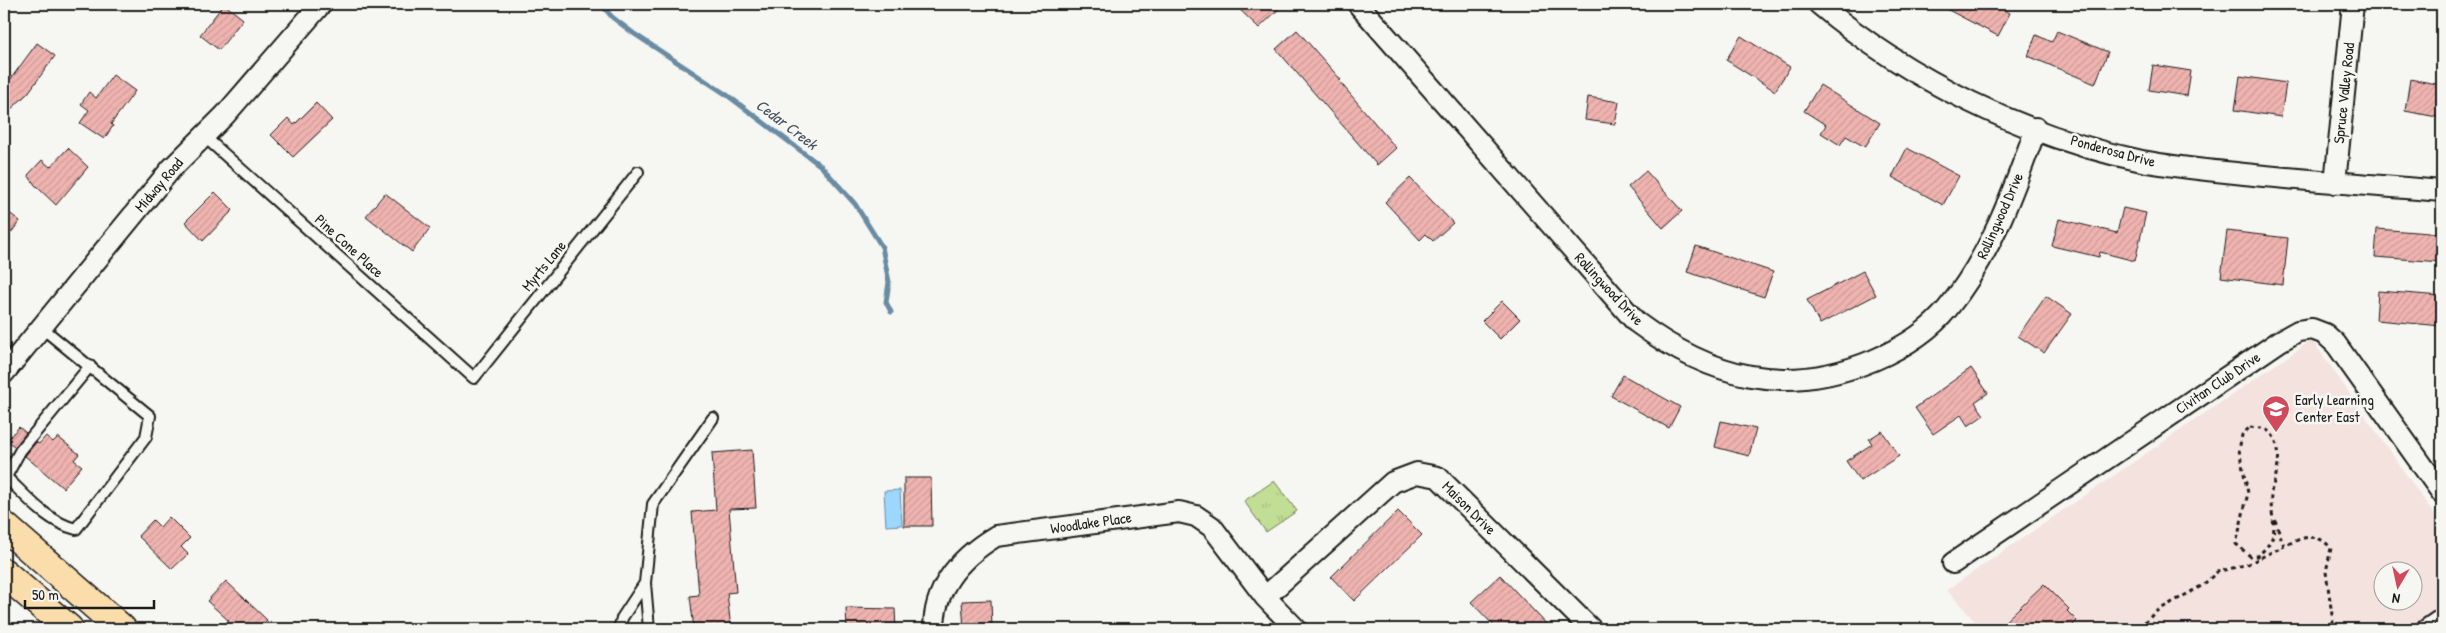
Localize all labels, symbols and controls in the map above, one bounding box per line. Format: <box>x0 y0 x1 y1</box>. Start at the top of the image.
street label: Spruce Valley Road <box>2328 41 2359 144</box>
water label: Cedar Creek <box>752 94 823 155</box>
street label: Ponderosa Drive <box>2068 129 2158 172</box>
street label: Midway Road <box>130 153 188 216</box>
street label: Rollingwood Drive <box>1971 169 2028 262</box>
street label: Pine Cone Place <box>310 209 388 282</box>
street label: Myrts Lane <box>517 236 571 295</box>
street label: Rollingwood Drive <box>1570 248 1649 330</box>
street label: Civitan Club Drive <box>2171 346 2264 419</box>
place label: Early Learning Center East <box>2295 389 2374 427</box>
school or university icon: Early Learning Center East <box>2261 394 2291 433</box>
street label: Maison Drive <box>1438 476 1501 539</box>
street label: Woodlake Place <box>1049 506 1133 539</box>
north arrow <box>2374 560 2424 610</box>
scale bar <box>25 578 154 610</box>
text: 50 m <box>32 584 59 605</box>
text: N <box>2390 589 2401 609</box>

